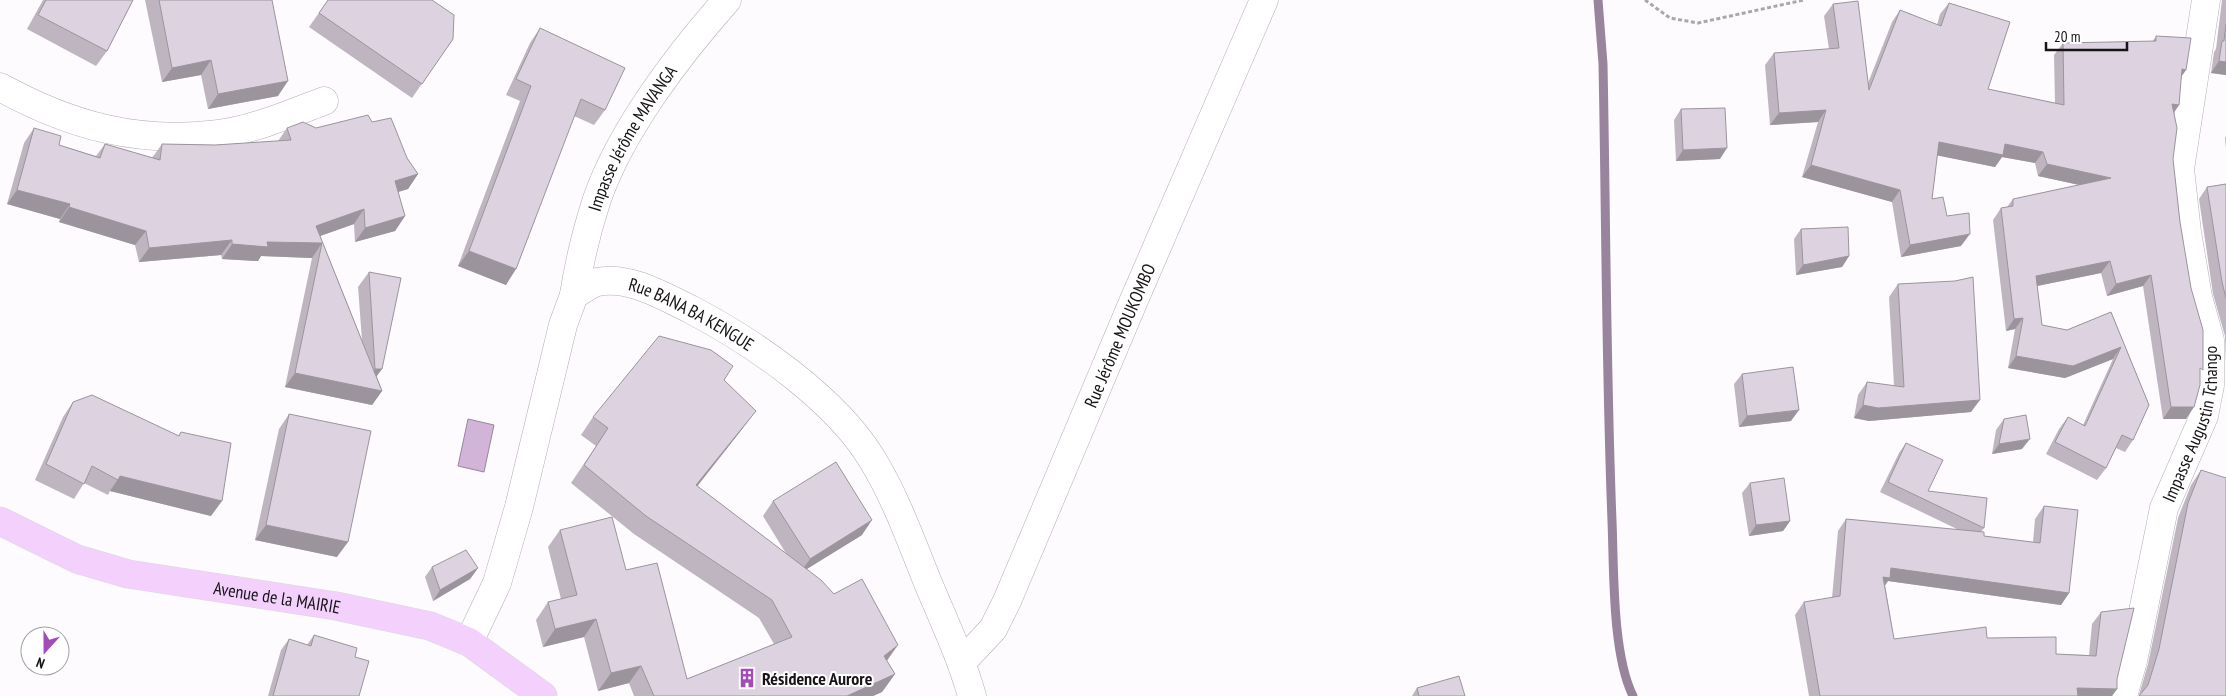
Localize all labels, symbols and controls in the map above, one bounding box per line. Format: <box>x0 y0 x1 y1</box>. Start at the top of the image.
scale bar <box>2046 20 2127 52</box>
text: 20 m <box>2054 27 2080 46</box>
street label: Impasse Jérôme MAVANGA <box>582 60 682 214</box>
street label: Rue Jérôme MOUKOMBO <box>1079 260 1160 411</box>
street label: Rue BANA BA KENGUE <box>626 272 759 355</box>
street label: Impasse Augustin Tchango <box>2157 346 2222 505</box>
street label: Avenue de la MAIRIE <box>212 576 343 618</box>
north arrow <box>20 626 70 676</box>
text: N <box>34 653 47 673</box>
building icon: Résidence Aurore <box>736 667 758 689</box>
place label: Résidence Aurore <box>762 667 873 690</box>

